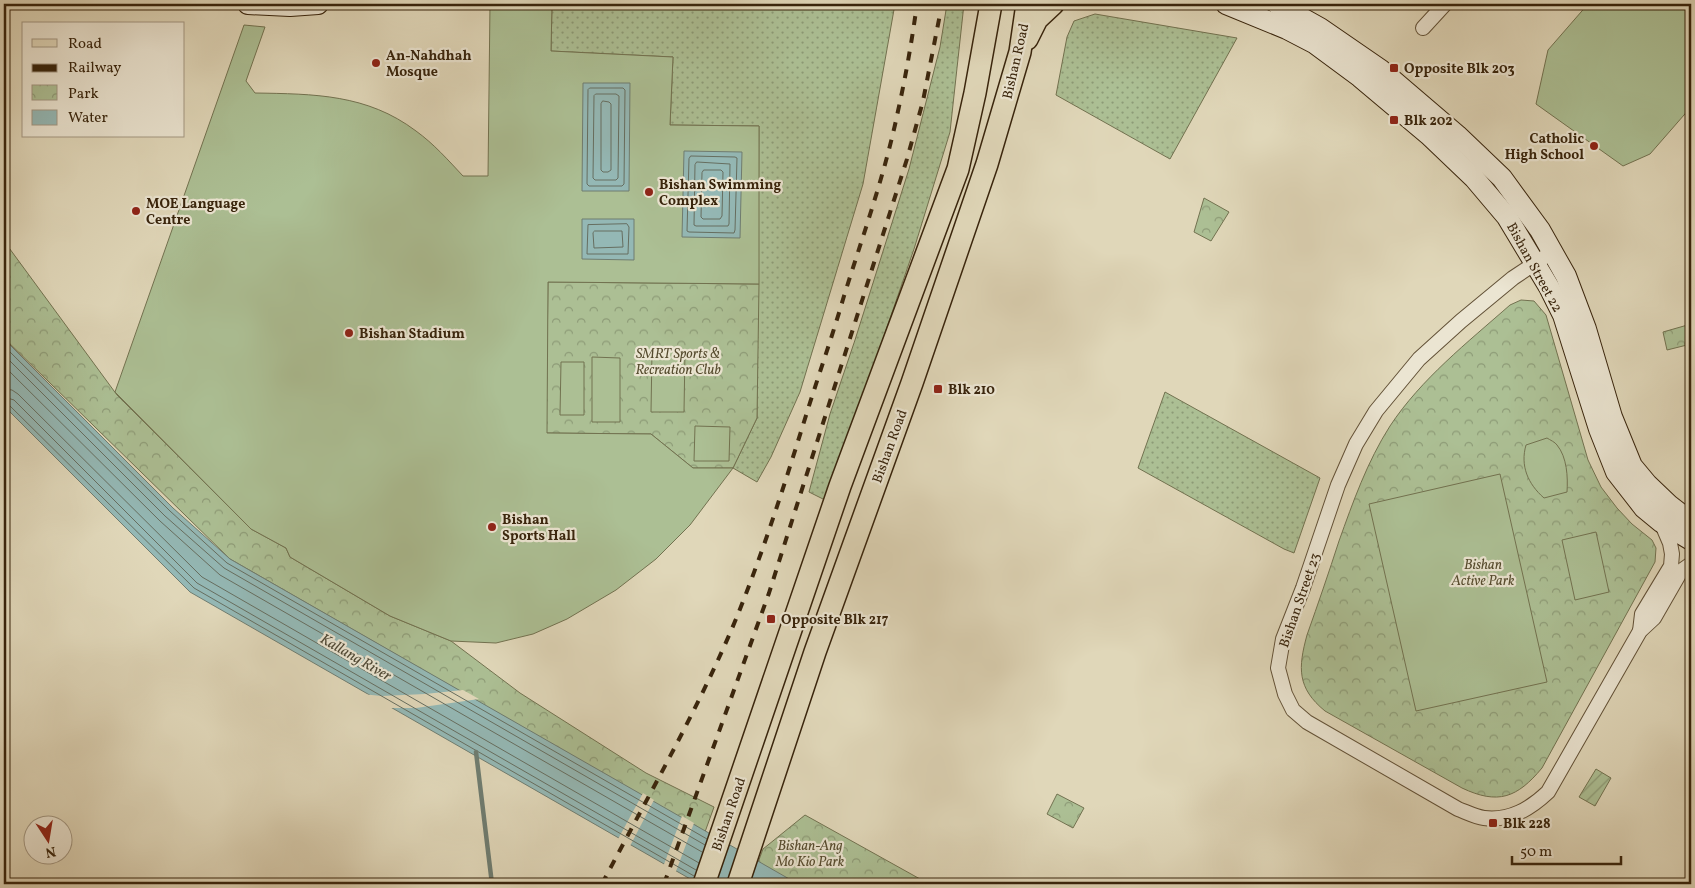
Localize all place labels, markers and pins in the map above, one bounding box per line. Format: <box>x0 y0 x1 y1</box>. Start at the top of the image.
place label: An-Nahdhah Mosque <box>386 47 472 82</box>
marker: An-Nahdhah Mosque <box>370 57 382 69</box>
place label: Opposite Blk 203 <box>1404 60 1515 79</box>
marker: Opposite Blk 203 <box>1388 62 1400 74</box>
place label: Blk 202 <box>1404 112 1453 131</box>
marker: Blk 202 <box>1388 114 1400 126</box>
place label: Catholic High School <box>1505 130 1584 165</box>
marker: Catholic High School <box>1588 140 1600 152</box>
place label: Bishan Swimming Complex <box>659 176 782 211</box>
marker: Bishan Swimming Complex <box>643 186 655 198</box>
place label: MOE Language Centre <box>146 195 245 230</box>
marker: MOE Language Centre <box>130 205 142 217</box>
place label: Bishan Stadium <box>359 325 465 344</box>
marker: Bishan Stadium <box>343 327 355 339</box>
place label: Blk 210 <box>948 381 995 400</box>
marker: Blk 210 <box>932 383 944 395</box>
place label: Bishan Sports Hall <box>502 511 576 546</box>
marker: Bishan Sports Hall <box>486 521 498 533</box>
place label: Opposite Blk 217 <box>781 611 889 630</box>
marker: Opposite Blk 217 <box>765 613 777 625</box>
place label: Blk 228 <box>1503 815 1551 834</box>
marker: Blk 228 <box>1487 817 1499 829</box>

